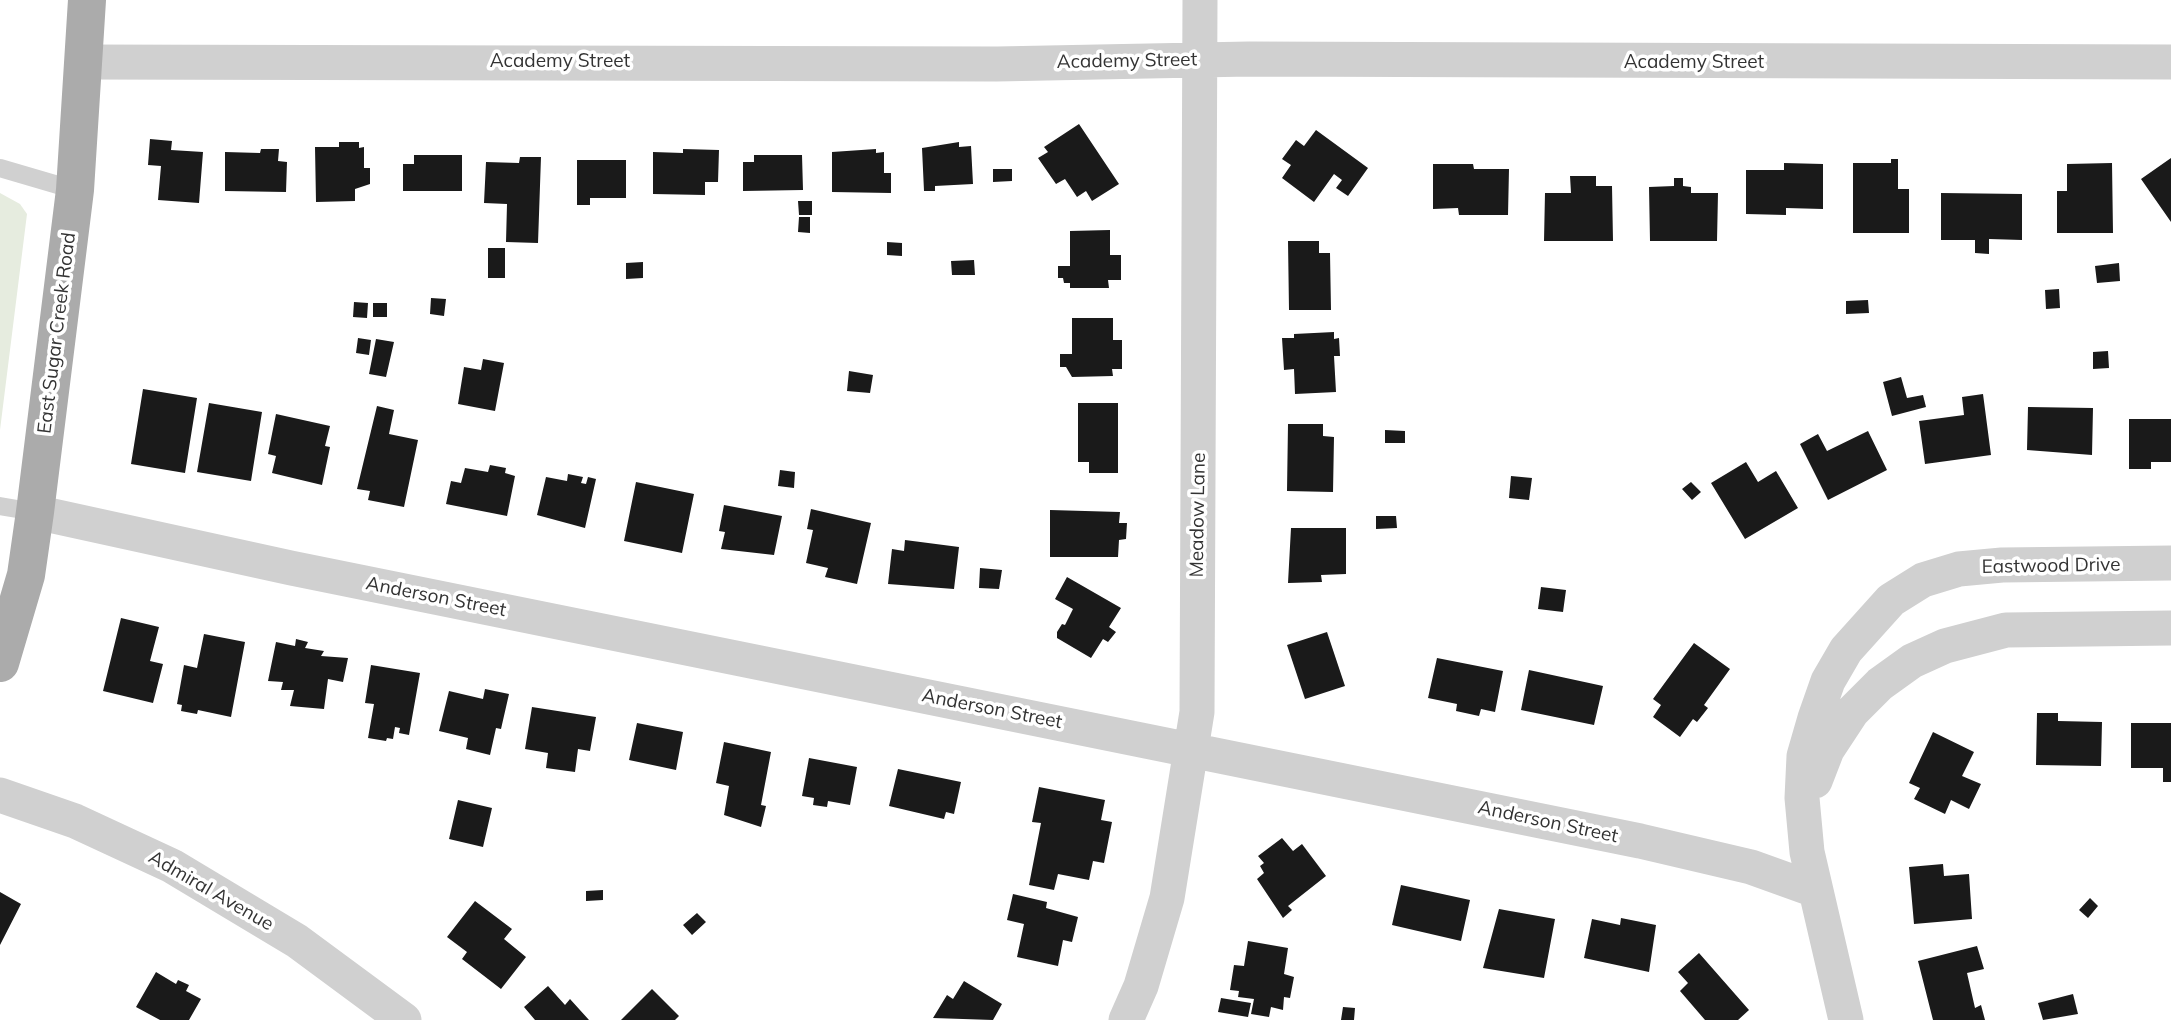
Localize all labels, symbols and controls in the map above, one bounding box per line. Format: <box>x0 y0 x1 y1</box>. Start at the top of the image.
street label: Academy Street <box>1057 48 1197 74</box>
street label: Academy Street <box>490 50 630 72</box>
street label: Academy Street <box>1624 51 1764 73</box>
street label: East Sugar Creek Road <box>33 231 81 435</box>
street label: Meadow Lane <box>1186 452 1210 578</box>
street label: Eastwood Drive <box>1981 553 2121 579</box>
street label: Anderson Street <box>364 572 508 622</box>
street label: Anderson Street <box>920 684 1064 734</box>
street label: Anderson Street <box>1476 796 1620 848</box>
street label: Admiral Avenue <box>145 846 277 936</box>

